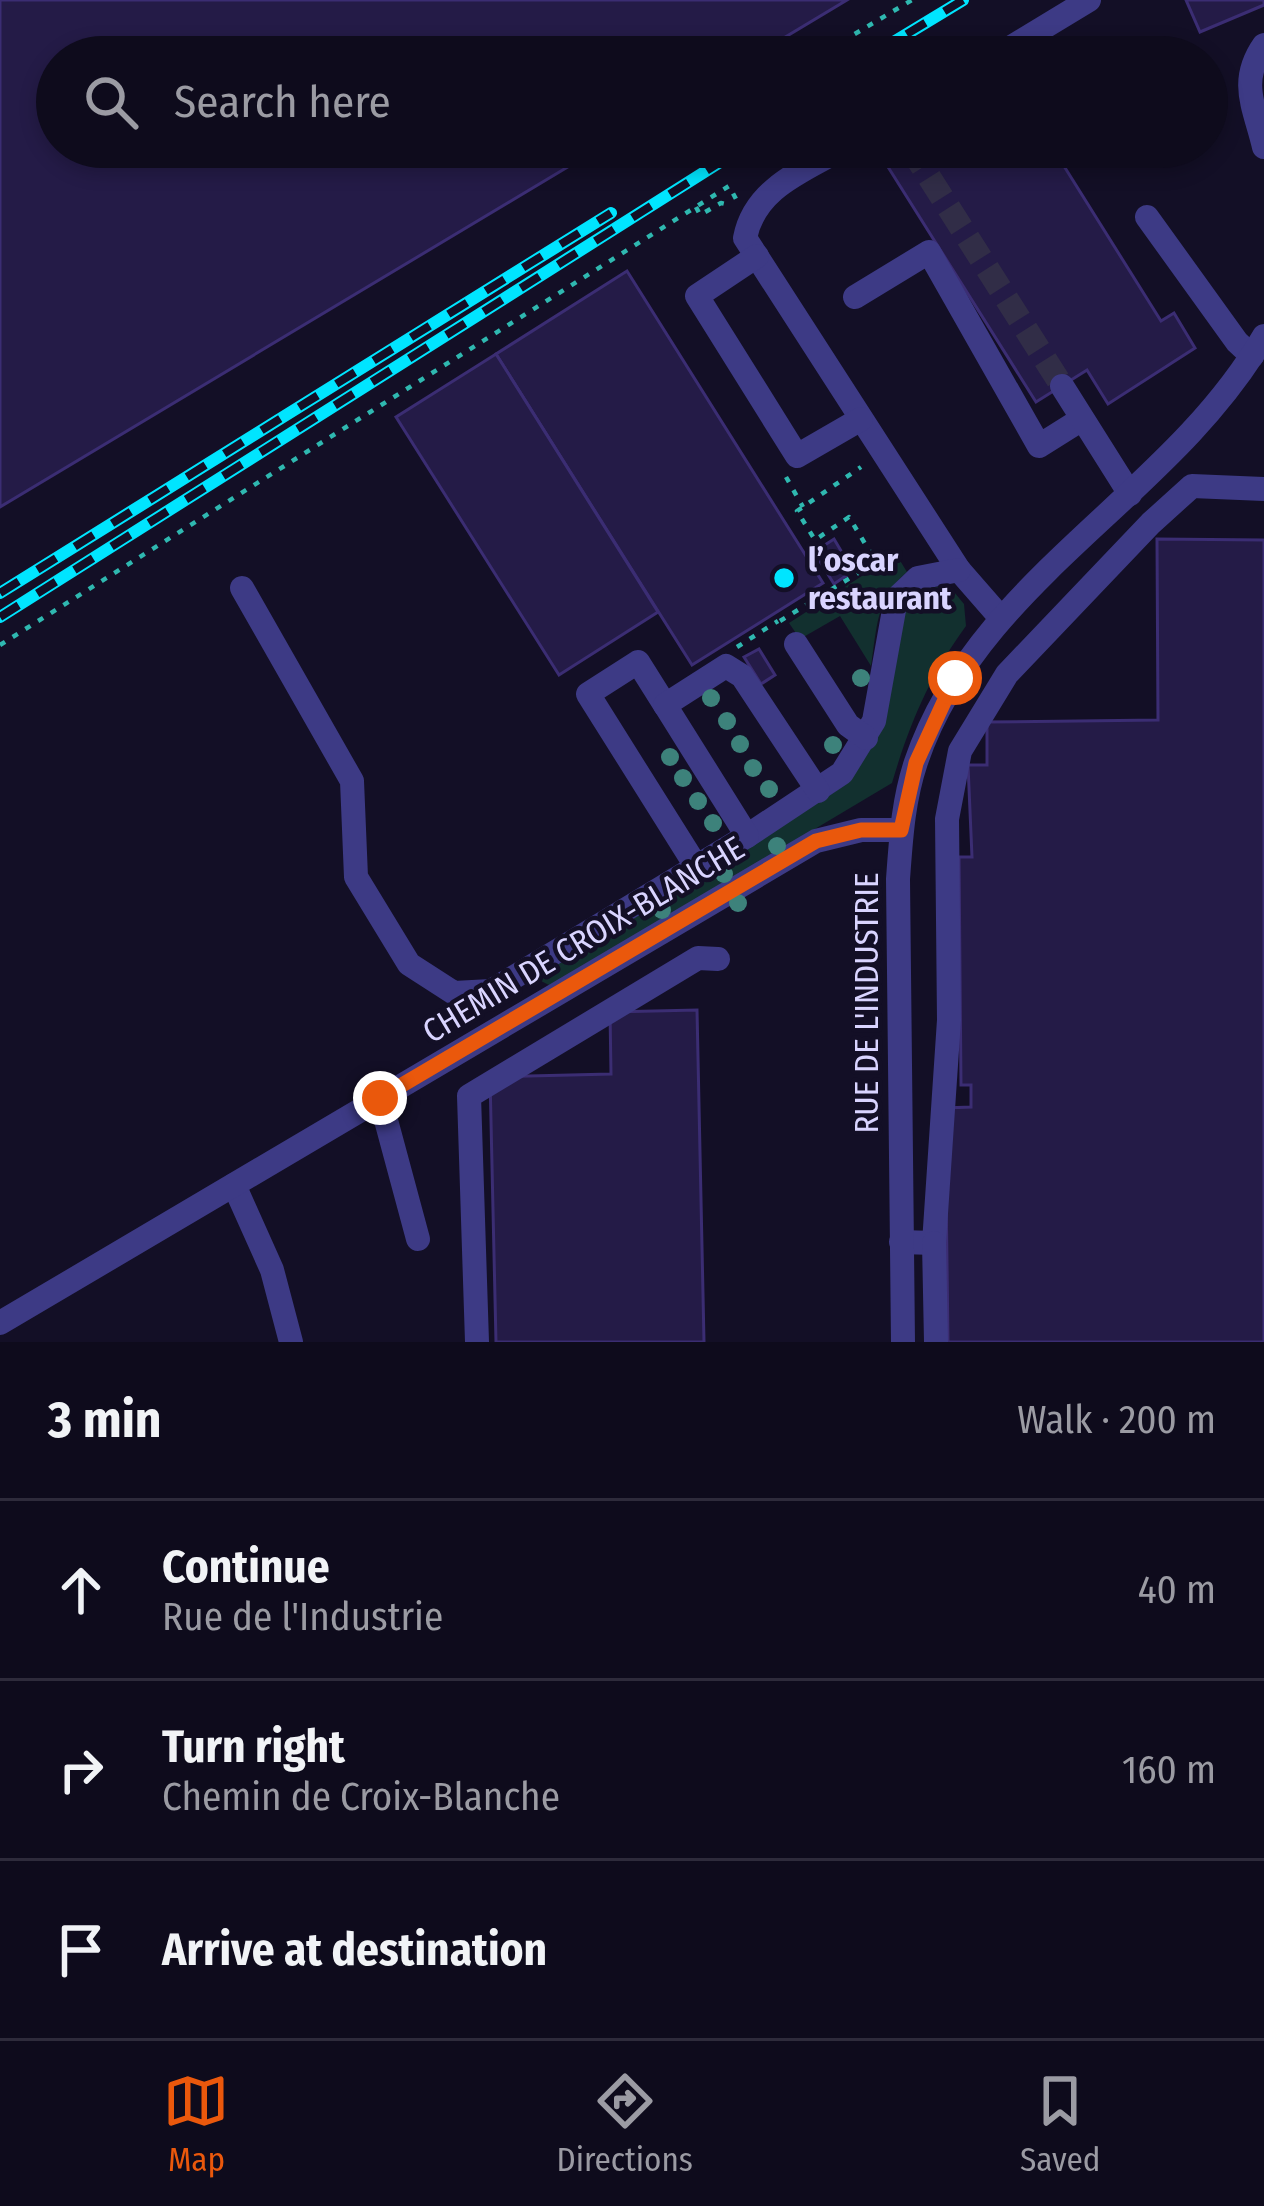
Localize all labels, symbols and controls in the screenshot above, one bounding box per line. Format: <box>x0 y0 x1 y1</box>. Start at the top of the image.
search box <box>36 36 1228 168</box>
icon: search <box>78 69 144 135</box>
text: Search here <box>174 75 391 129</box>
place label: l’oscar restaurant <box>808 540 952 618</box>
marker: l’oscar restaurant <box>771 565 797 591</box>
route start <box>928 651 982 705</box>
street label: CHEMIN DE CROIX-BLANCHE <box>416 828 751 1052</box>
street label: RUE DE L'INDUSTRIE <box>847 873 887 1133</box>
route end <box>353 1071 407 1125</box>
text: 3 min <box>48 1389 162 1451</box>
text: Walk · 200 m <box>1017 1397 1216 1443</box>
text: Continue <box>162 1540 330 1594</box>
icon: ahead <box>48 1557 114 1623</box>
text: 40 m <box>1138 1567 1216 1613</box>
text: Rue de l'Industrie <box>162 1594 443 1640</box>
text: Turn right <box>162 1720 345 1774</box>
icon: right <box>48 1737 114 1803</box>
text: 160 m <box>1122 1747 1216 1793</box>
text: Chemin de Croix-Blanche <box>162 1774 560 1820</box>
icon: arrive <box>48 1917 114 1983</box>
text: Arrive at destination <box>162 1923 547 1977</box>
tab: Map <box>163 2068 229 2180</box>
tab: Directions <box>556 2068 693 2180</box>
tab: Saved <box>1020 2068 1100 2180</box>

